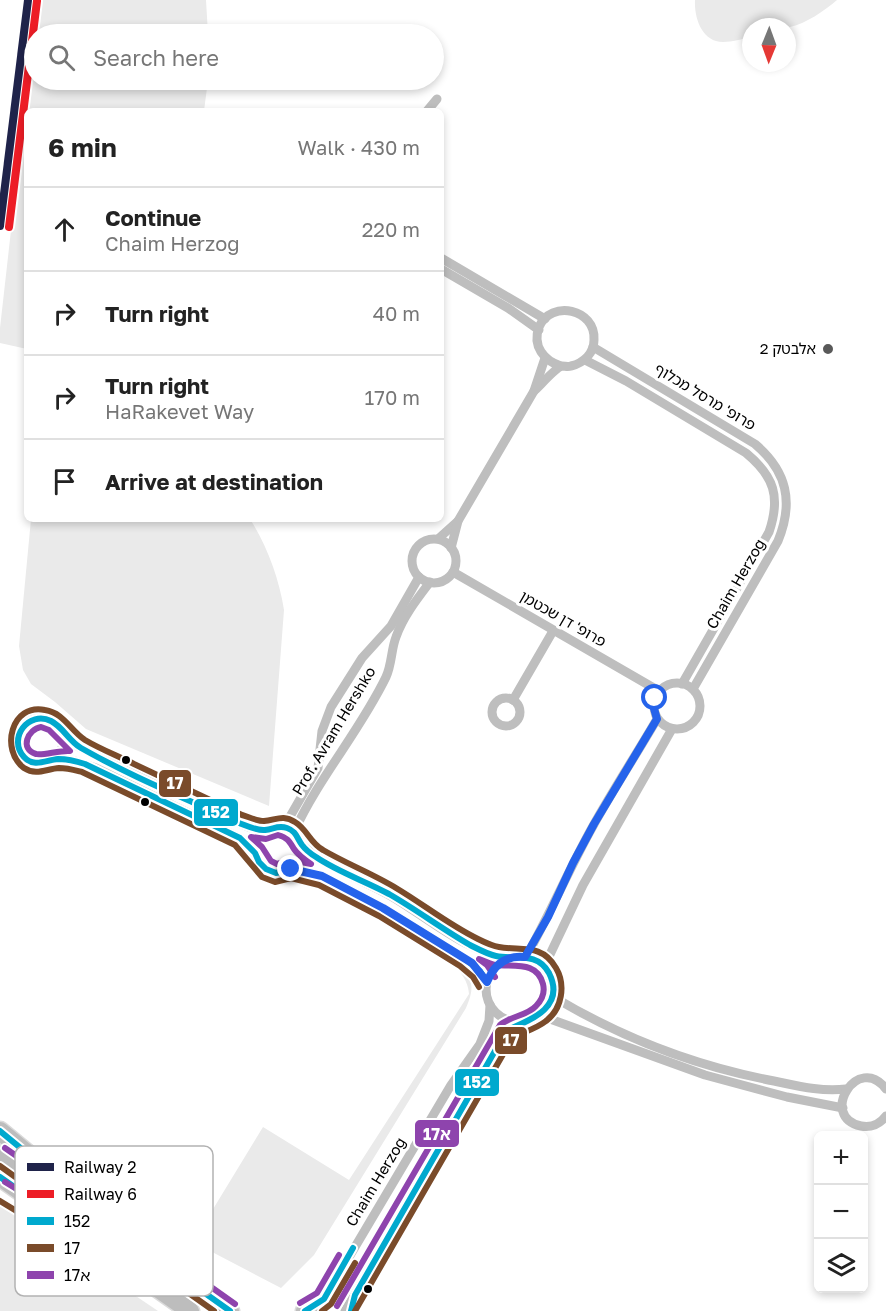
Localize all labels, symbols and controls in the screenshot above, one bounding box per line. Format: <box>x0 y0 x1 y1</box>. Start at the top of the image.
north arrow <box>742 18 796 72</box>
search box <box>24 24 444 90</box>
icon: search <box>45 41 78 74</box>
text: Search here <box>93 44 219 71</box>
text: 6 min <box>48 132 117 163</box>
text: Walk · 430 m <box>298 135 420 159</box>
text: Continue <box>105 204 201 231</box>
icon: ahead <box>48 213 81 246</box>
text: 220 m <box>362 217 420 241</box>
text: Chaim Herzog <box>105 231 240 255</box>
icon: right <box>48 297 81 330</box>
text: Turn right <box>105 300 209 327</box>
text: 40 m <box>373 301 420 325</box>
place label: אלבטק 2 <box>760 339 816 357</box>
marker: אלבטק 2 <box>821 342 835 356</box>
street label: פרופ' מרסל מכלוף <box>652 359 759 433</box>
text: Turn right <box>105 372 209 399</box>
icon: right <box>48 381 81 414</box>
text: 170 m <box>365 385 420 409</box>
text: HaRakevet Way <box>105 399 254 423</box>
icon: arrive <box>48 465 81 498</box>
text: Arrive at destination <box>105 468 323 495</box>
street label: Chaim Herzog <box>702 535 768 632</box>
street label: פרופ' דן שכטמן <box>517 586 610 650</box>
street label: Prof. Avram Hershko <box>288 663 379 798</box>
route start <box>641 684 667 710</box>
unlabelled marker <box>120 754 132 766</box>
line badge: 17 <box>158 769 192 798</box>
text: 17 <box>167 773 184 793</box>
unlabelled marker <box>139 796 151 808</box>
line badge: 152 <box>193 798 239 827</box>
text: 152 <box>202 802 230 822</box>
route end <box>277 855 303 881</box>
line badge: 17 <box>494 1026 528 1055</box>
text: 17 <box>503 1030 520 1050</box>
line badge: 152 <box>454 1068 500 1097</box>
text: 152 <box>463 1072 491 1092</box>
line badge: 17א <box>414 1119 460 1148</box>
text: 17א <box>423 1124 451 1144</box>
map controls <box>814 1131 868 1293</box>
button: + <box>814 1131 868 1185</box>
street label: Chaim Herzog <box>341 1134 409 1229</box>
legend <box>15 1146 213 1296</box>
text: Railway 2 <box>64 1157 137 1177</box>
text: Railway 6 <box>64 1184 137 1204</box>
button: − <box>814 1185 868 1239</box>
text: 152 <box>64 1211 90 1231</box>
text: 17 <box>64 1238 80 1258</box>
button: layers <box>814 1239 868 1293</box>
text: 17א <box>64 1265 90 1285</box>
unlabelled marker <box>362 1283 374 1295</box>

